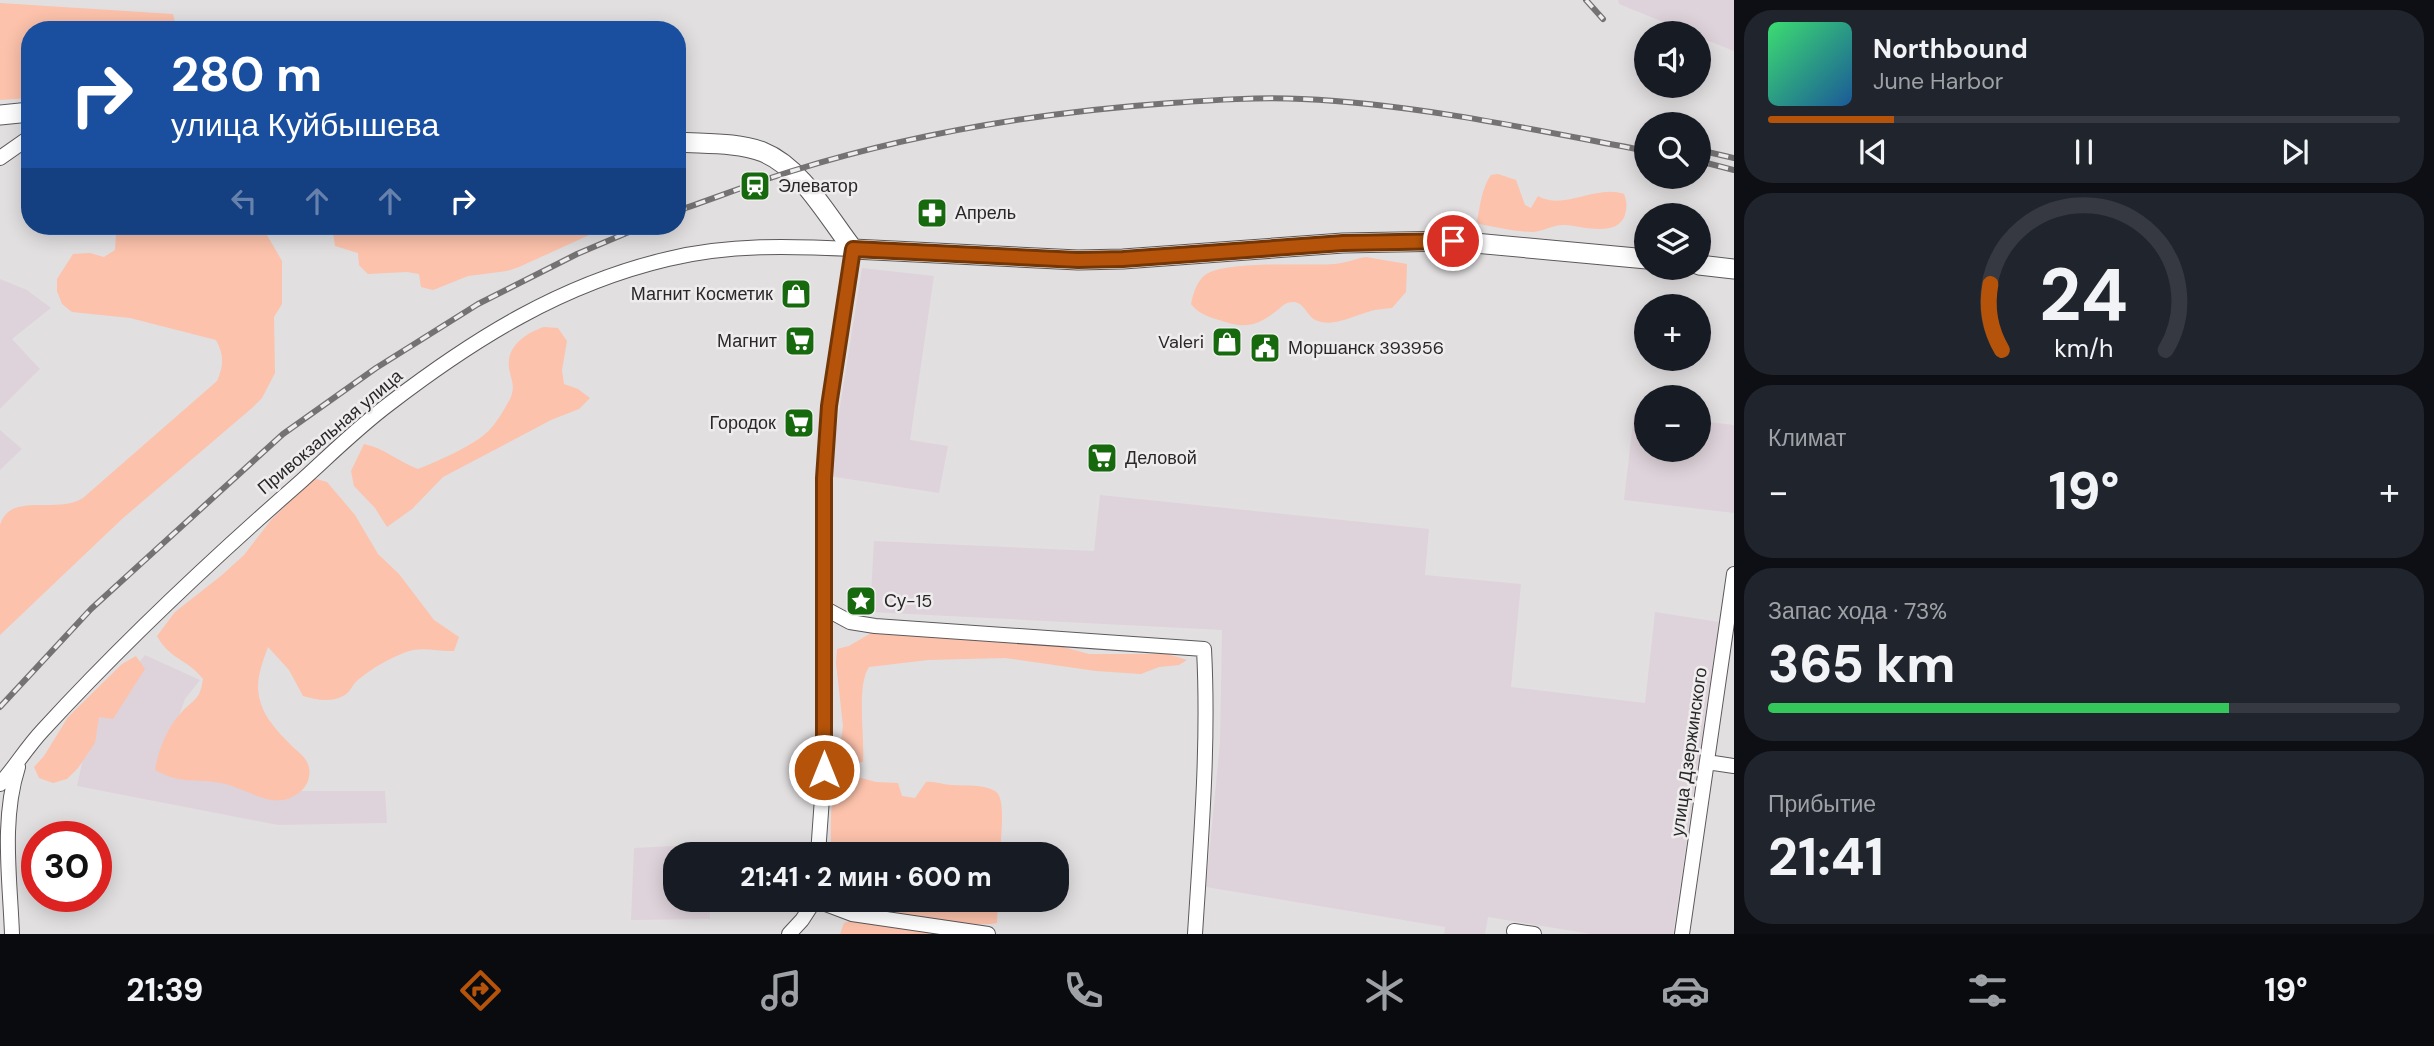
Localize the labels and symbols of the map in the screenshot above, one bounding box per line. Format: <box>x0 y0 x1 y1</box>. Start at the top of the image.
station icon: Элеватор <box>738 169 772 203</box>
place label: Элеватор <box>778 174 858 198</box>
pharmacy icon: Апрель <box>915 196 949 230</box>
place label: Апрель <box>955 201 1016 225</box>
pin <box>1423 211 1483 271</box>
shop icon: Магнит Косметик <box>779 277 813 311</box>
place label: Магнит Косметик <box>631 282 773 306</box>
supermarket icon: Магнит <box>783 324 817 358</box>
shop icon: Valeri <box>1210 325 1244 359</box>
place label: Магнит <box>717 329 777 353</box>
place label: Valeri <box>1158 330 1204 354</box>
public building icon: Моршанск 393956 <box>1248 331 1282 365</box>
place label: Моршанск 393956 <box>1288 336 1444 360</box>
street label: Привокзальная улица <box>252 364 408 500</box>
supermarket icon: Городок <box>782 406 816 440</box>
place label: Городок <box>709 411 776 435</box>
supermarket icon: Деловой <box>1085 441 1119 475</box>
place label: Деловой <box>1125 446 1197 470</box>
place icon: Су-15 <box>844 584 878 618</box>
place label: Су-15 <box>884 589 932 613</box>
street label: улица Дзержинского <box>1665 666 1713 838</box>
position arrow <box>787 733 861 807</box>
speed limit sign: 30 <box>21 821 112 912</box>

